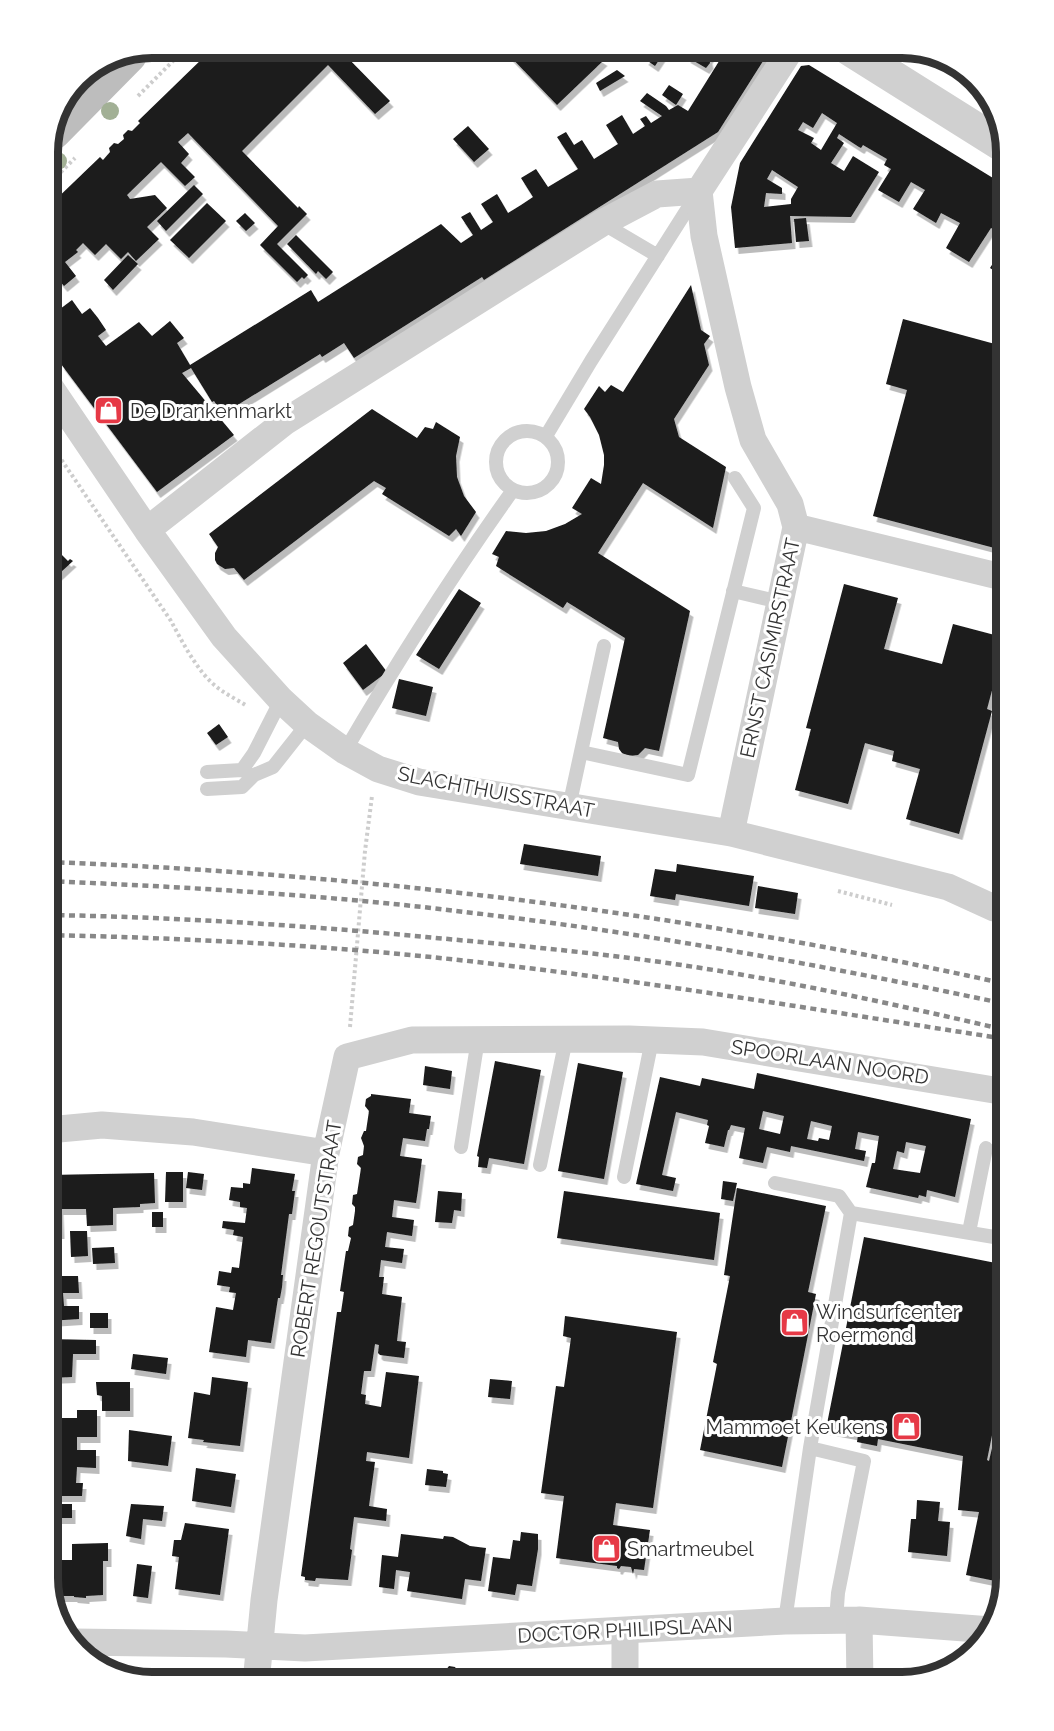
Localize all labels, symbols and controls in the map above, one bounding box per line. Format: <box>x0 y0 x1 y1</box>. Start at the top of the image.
shop icon: De Drankenmarkt <box>93 395 125 427</box>
place label: De Drankenmarkt <box>130 399 292 423</box>
street label: ERNST CASIMIRSTRAAT <box>735 536 805 760</box>
street label: SLACHTHUISSTRAAT <box>396 761 596 823</box>
street label: SPOORLAAN NOORD <box>729 1035 931 1089</box>
street label: ROBERT REGOUTSTRAAT <box>285 1119 347 1359</box>
place label: Windsurfcenter Roermond <box>816 1300 960 1347</box>
shop icon: Windsurfcenter Roermond <box>779 1307 811 1339</box>
shop icon: Mammoet Keukens <box>890 1411 922 1443</box>
place label: Mammoet Keukens <box>706 1415 885 1439</box>
shop icon: Smartmeubel <box>590 1533 622 1565</box>
place label: Smartmeubel <box>627 1537 754 1561</box>
street label: DOCTOR PHILIPSLAAN <box>517 1612 733 1648</box>

